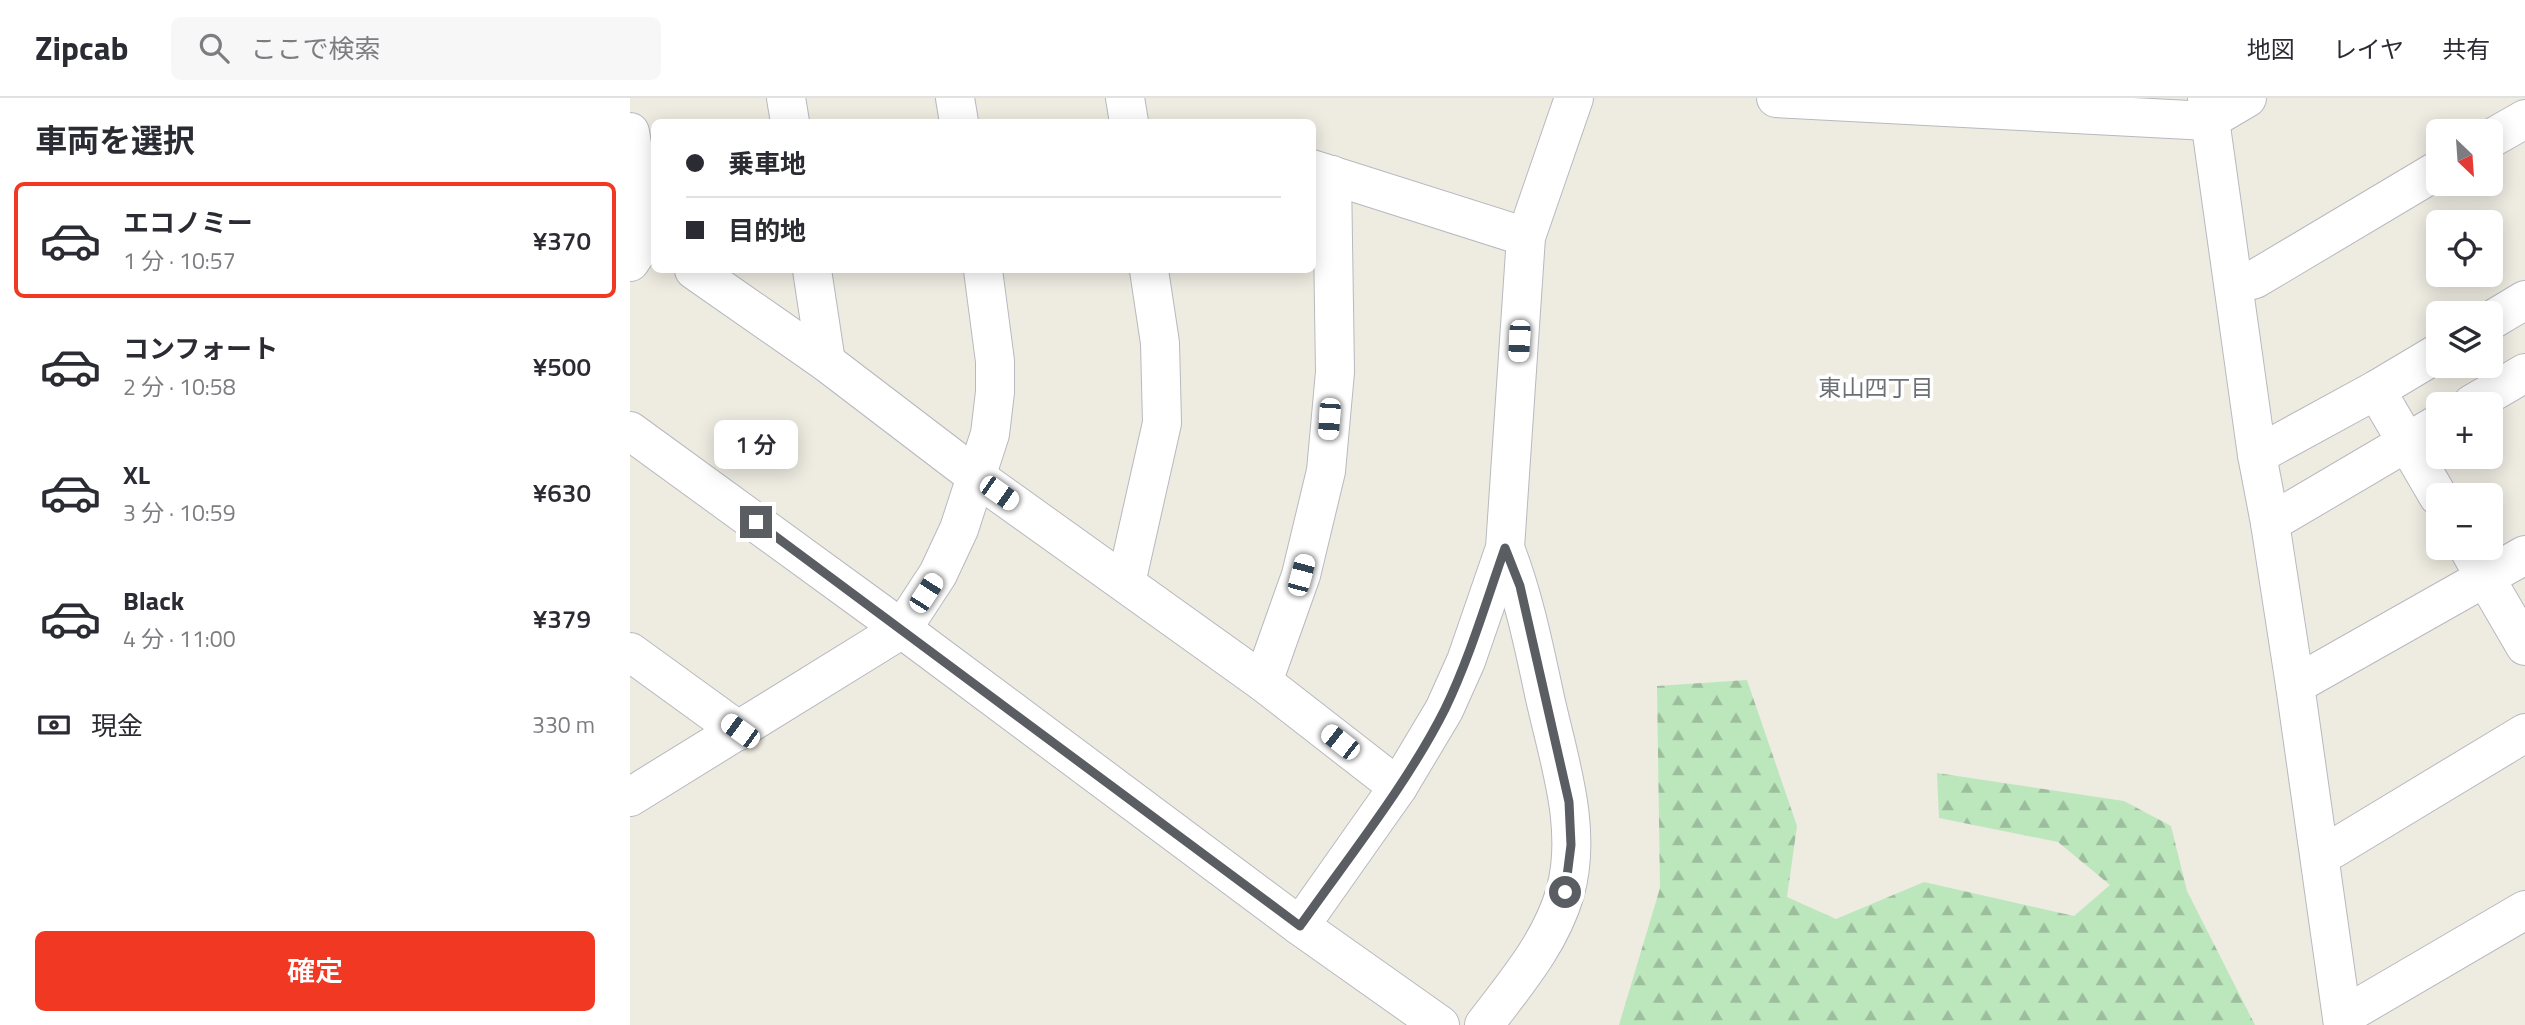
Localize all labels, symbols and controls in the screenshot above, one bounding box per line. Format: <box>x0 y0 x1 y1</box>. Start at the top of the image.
search box <box>171 17 661 80</box>
text: Zipcab <box>35 23 129 73</box>
icon: search <box>195 29 233 67</box>
text: ここで検索 <box>251 29 381 68</box>
text: 地図 <box>2247 31 2295 67</box>
text: レイヤ <box>2333 31 2404 67</box>
text: 共有 <box>2442 31 2490 67</box>
text: 車両を選択 <box>35 116 195 164</box>
north arrow <box>2426 119 2502 196</box>
map controls <box>2426 119 2503 560</box>
text: 乗車地 <box>728 144 806 183</box>
text: エコノミー <box>123 203 253 242</box>
icon: car <box>39 209 102 272</box>
button: locate <box>2426 210 2503 287</box>
text: 目的地 <box>728 211 806 250</box>
text: ¥370 <box>533 221 591 260</box>
text: 1 分 · 10:57 <box>123 243 236 278</box>
button: layers <box>2426 301 2503 378</box>
car <box>1508 319 1531 363</box>
text: コンフォート <box>123 329 278 368</box>
icon: car <box>39 335 102 398</box>
text: ¥500 <box>533 347 591 386</box>
text: 2 分 · 10:58 <box>123 369 236 404</box>
district label: 東山四丁目 <box>1819 370 1934 405</box>
button: + <box>2426 392 2503 469</box>
car <box>1318 397 1341 441</box>
callout: 1 分 <box>714 420 798 470</box>
text: 1 分 <box>736 427 776 462</box>
text: XL <box>123 455 150 494</box>
icon: car <box>39 461 102 524</box>
car <box>976 472 1023 514</box>
text: ¥630 <box>533 473 591 512</box>
button: − <box>2426 483 2503 560</box>
text: 3 分 · 10:59 <box>123 495 236 530</box>
route end <box>740 506 772 538</box>
car <box>1286 552 1317 598</box>
car <box>906 570 947 616</box>
text: Black <box>123 581 184 620</box>
icon: car <box>39 587 102 650</box>
text: ¥379 <box>533 599 591 638</box>
text: 4 分 · 11:00 <box>123 621 236 656</box>
icon: cash <box>35 706 73 744</box>
text: 現金 <box>91 706 143 745</box>
text: 330 m <box>532 707 595 742</box>
car <box>717 710 764 752</box>
car <box>1317 721 1364 763</box>
route start <box>1549 876 1581 908</box>
button: 確定 <box>35 931 595 1011</box>

